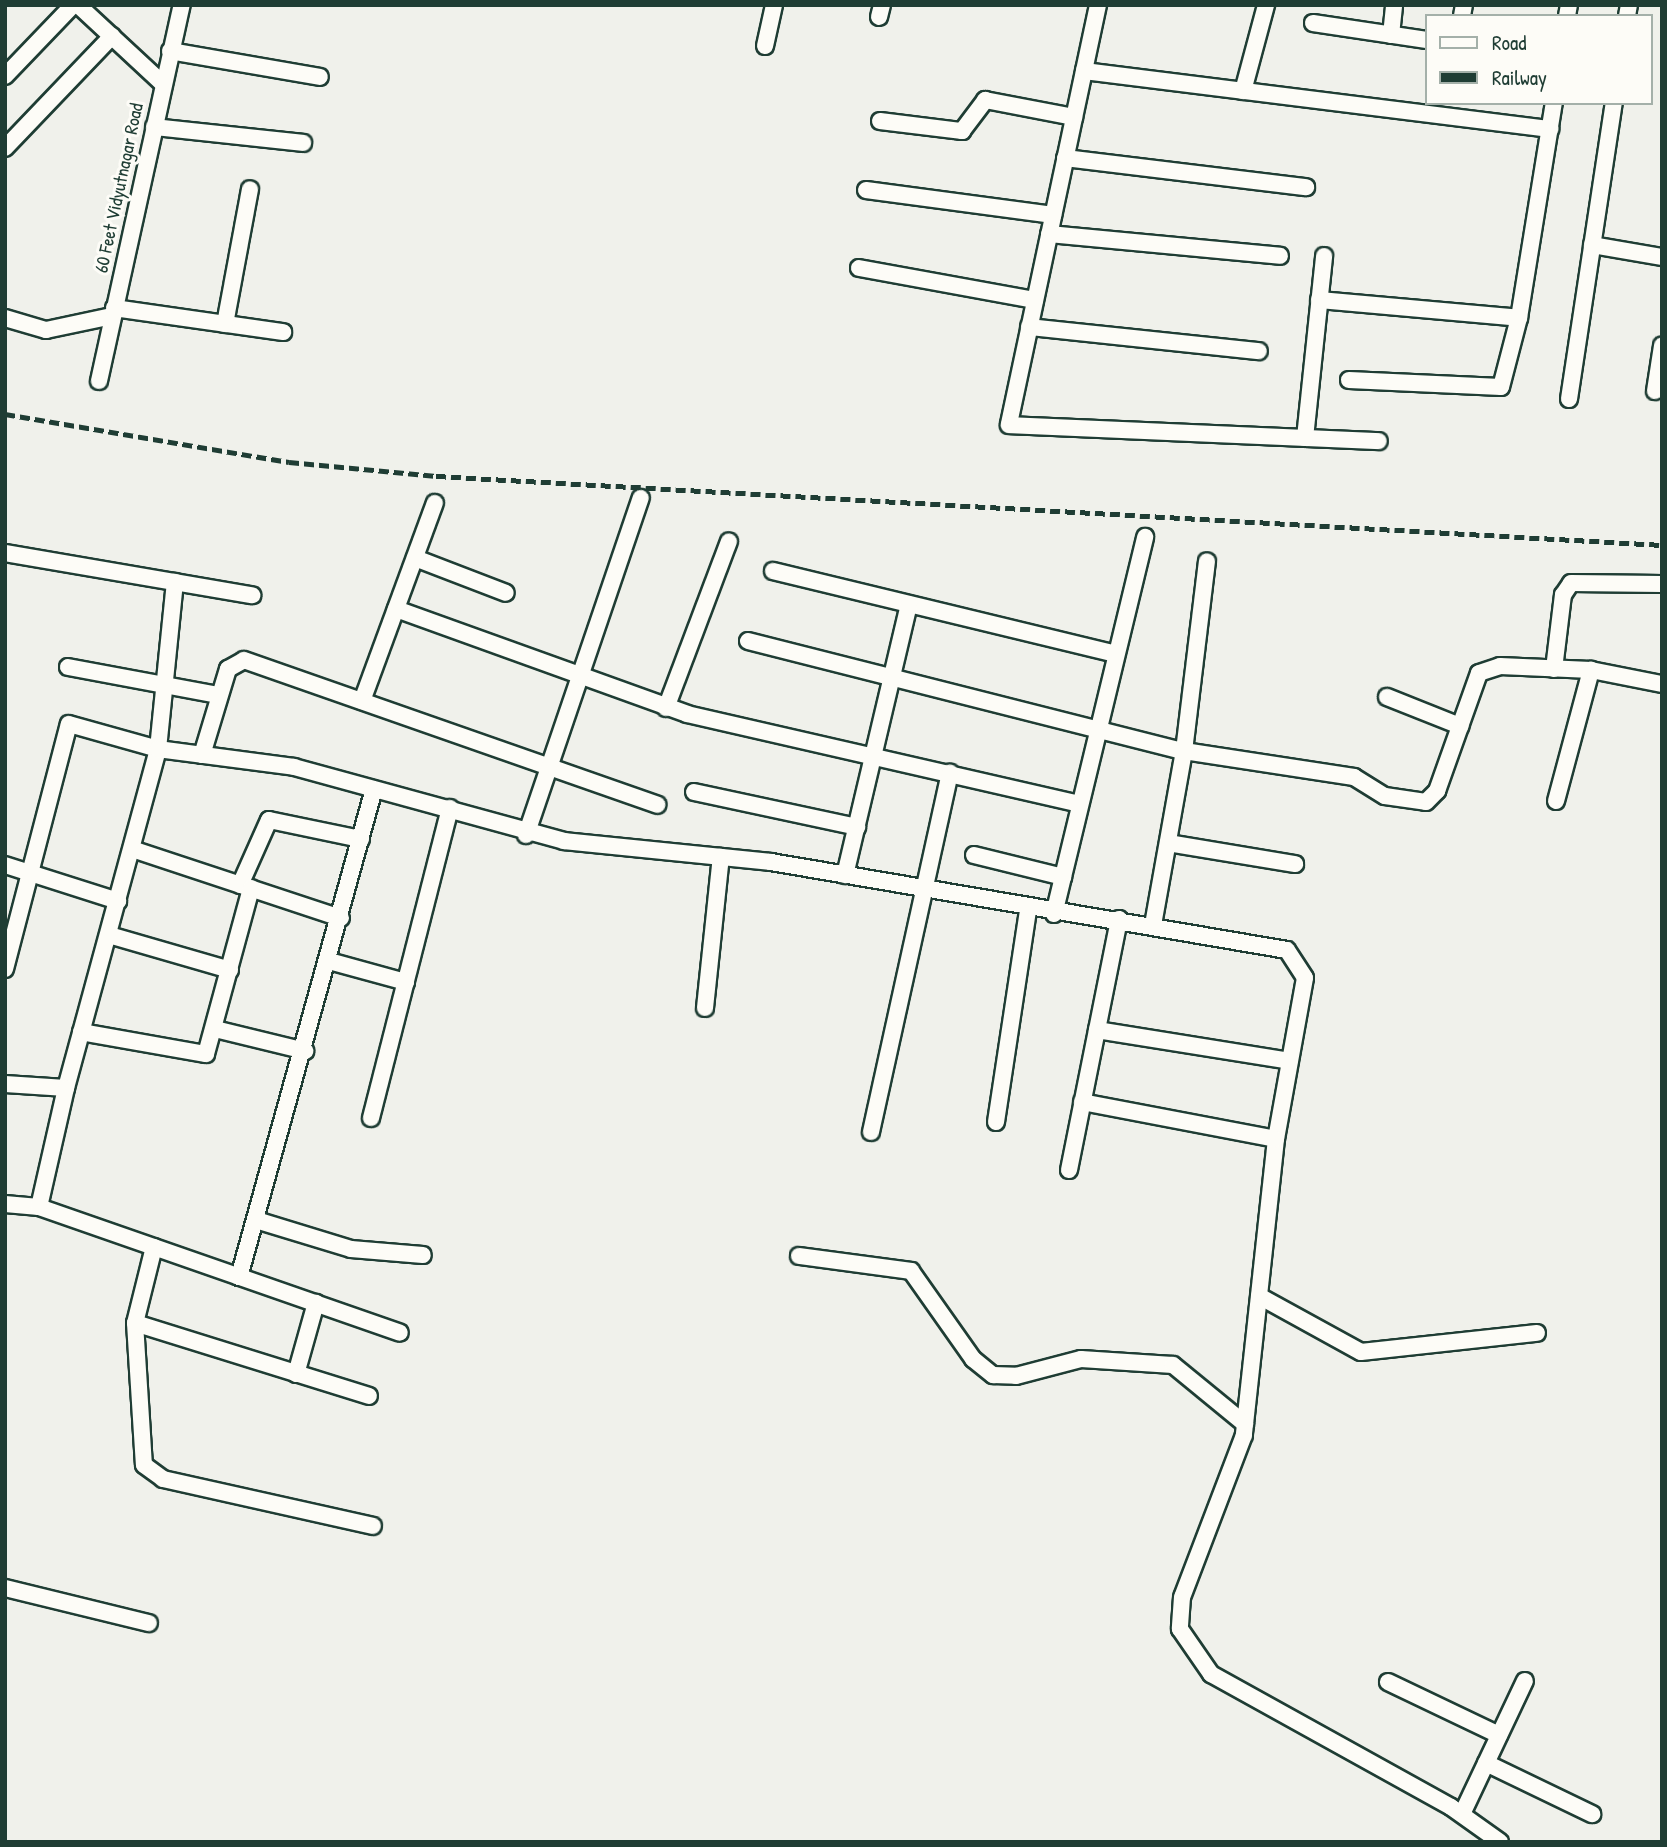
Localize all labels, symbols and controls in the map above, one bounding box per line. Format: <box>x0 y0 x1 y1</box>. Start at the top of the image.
legend <box>1426 14 1653 105</box>
text: Road <box>1492 28 1526 57</box>
text: Railway <box>1492 63 1547 92</box>
street label: 60 Feet Vidyutnagar Road <box>90 101 148 275</box>

